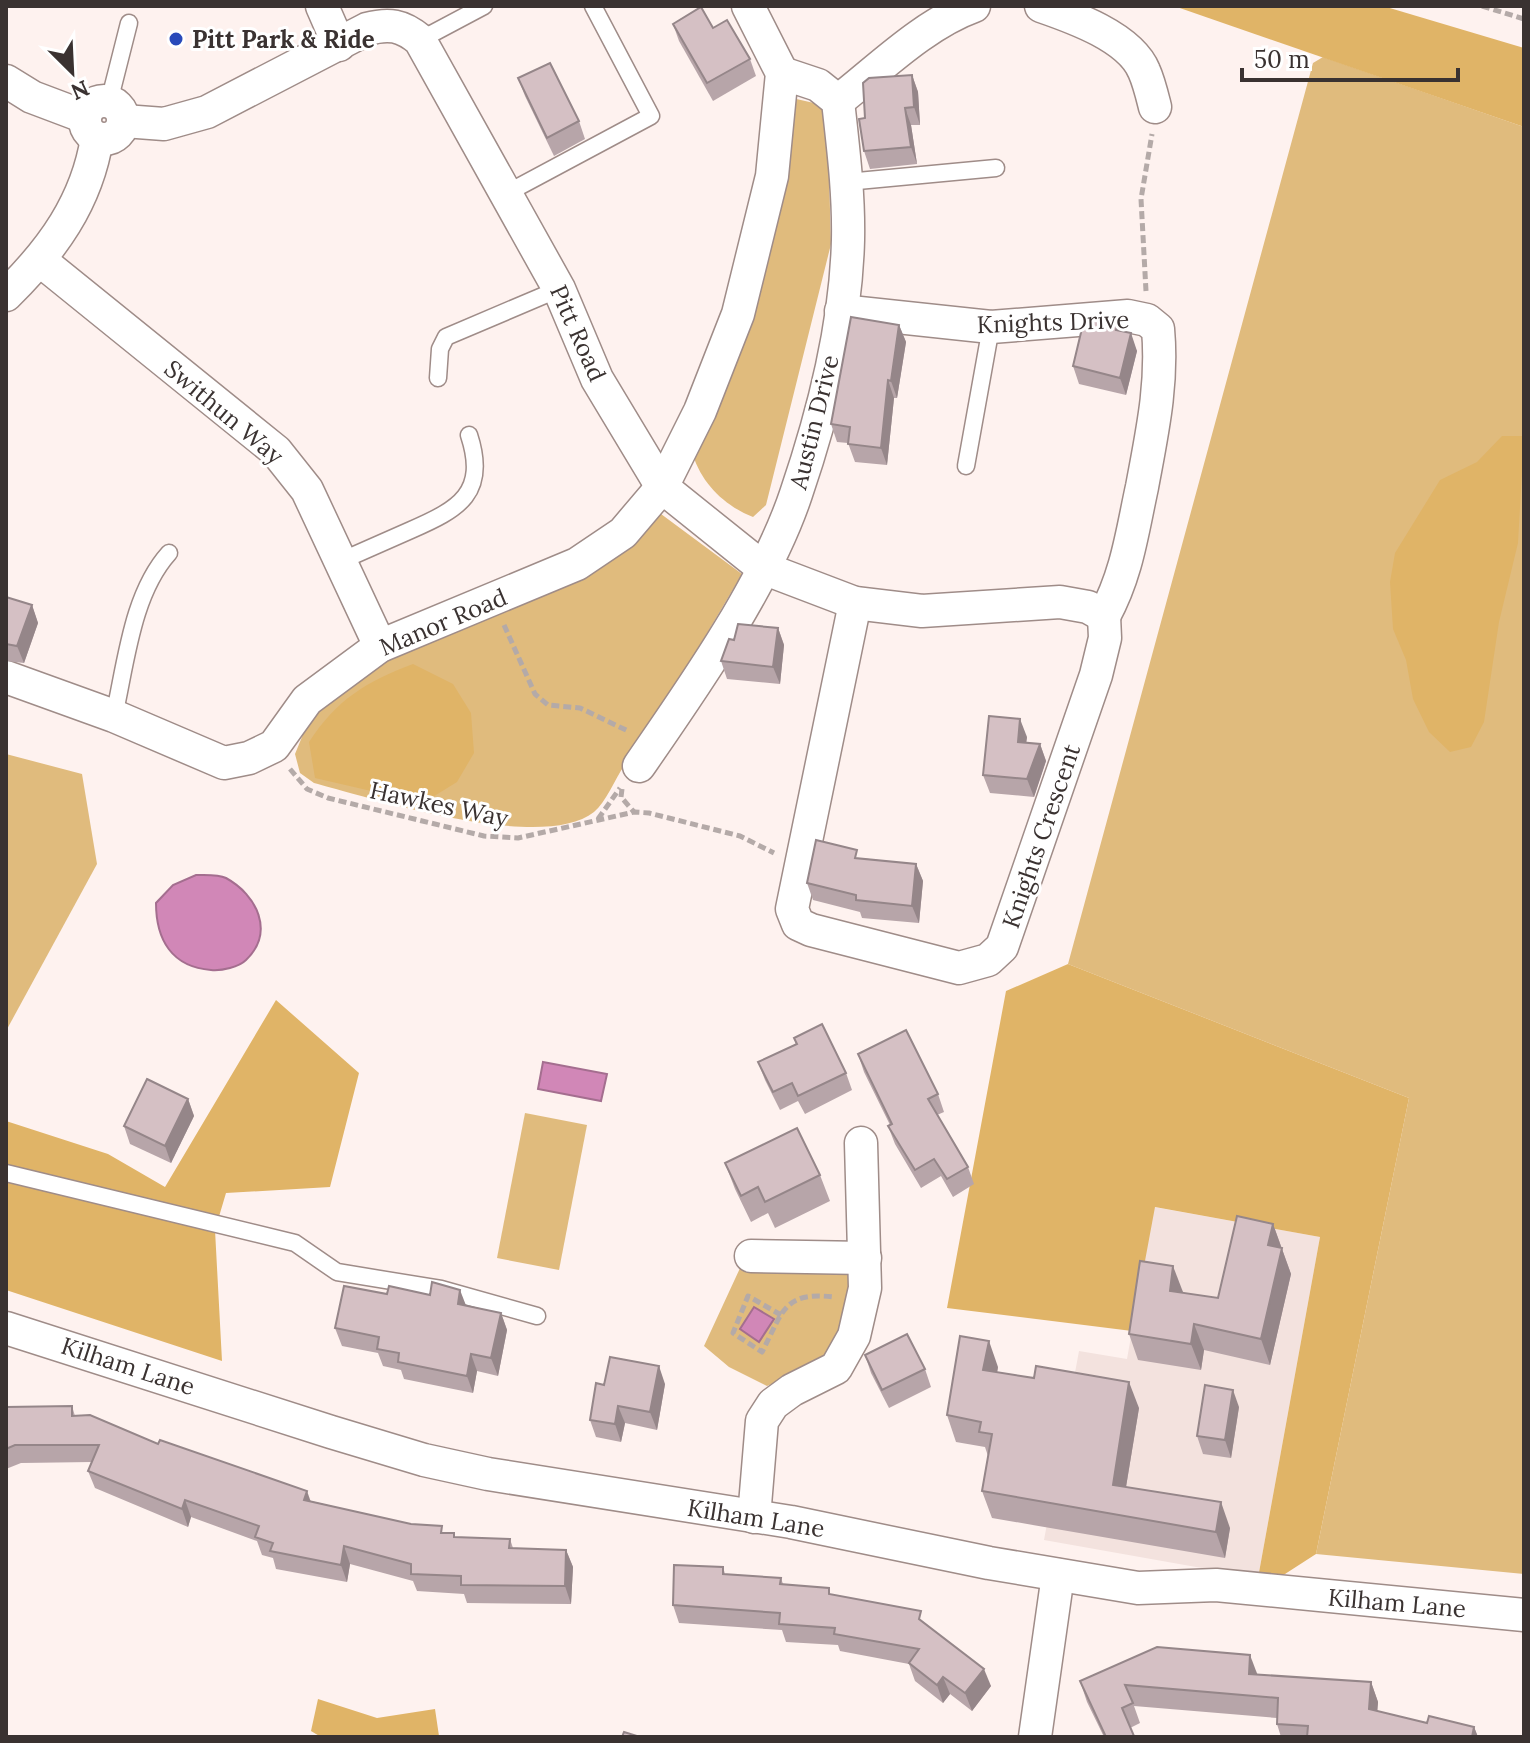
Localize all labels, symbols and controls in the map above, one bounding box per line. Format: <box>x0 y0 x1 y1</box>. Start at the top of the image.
place label: Pitt Park & Ride <box>192 24 375 55</box>
marker: Pitt Park & Ride <box>167 30 185 48</box>
north arrow <box>32 32 112 112</box>
scale bar <box>1242 32 1458 82</box>
text: 50 m <box>1254 44 1310 75</box>
text: N <box>67 74 94 107</box>
street label: Pitt Road <box>543 280 613 386</box>
street label: Knights Drive <box>976 304 1130 340</box>
street label: Austin Drive <box>782 352 846 493</box>
street label: Swithun Way <box>158 353 290 471</box>
street label: Manor Road <box>375 581 511 663</box>
street label: Knights Crescent <box>995 739 1087 932</box>
street label: Hawkes Way <box>367 774 511 834</box>
street label: Kilham Lane <box>57 1330 199 1402</box>
street label: Kilham Lane <box>685 1492 827 1544</box>
street label: Kilham Lane <box>1327 1582 1467 1624</box>

